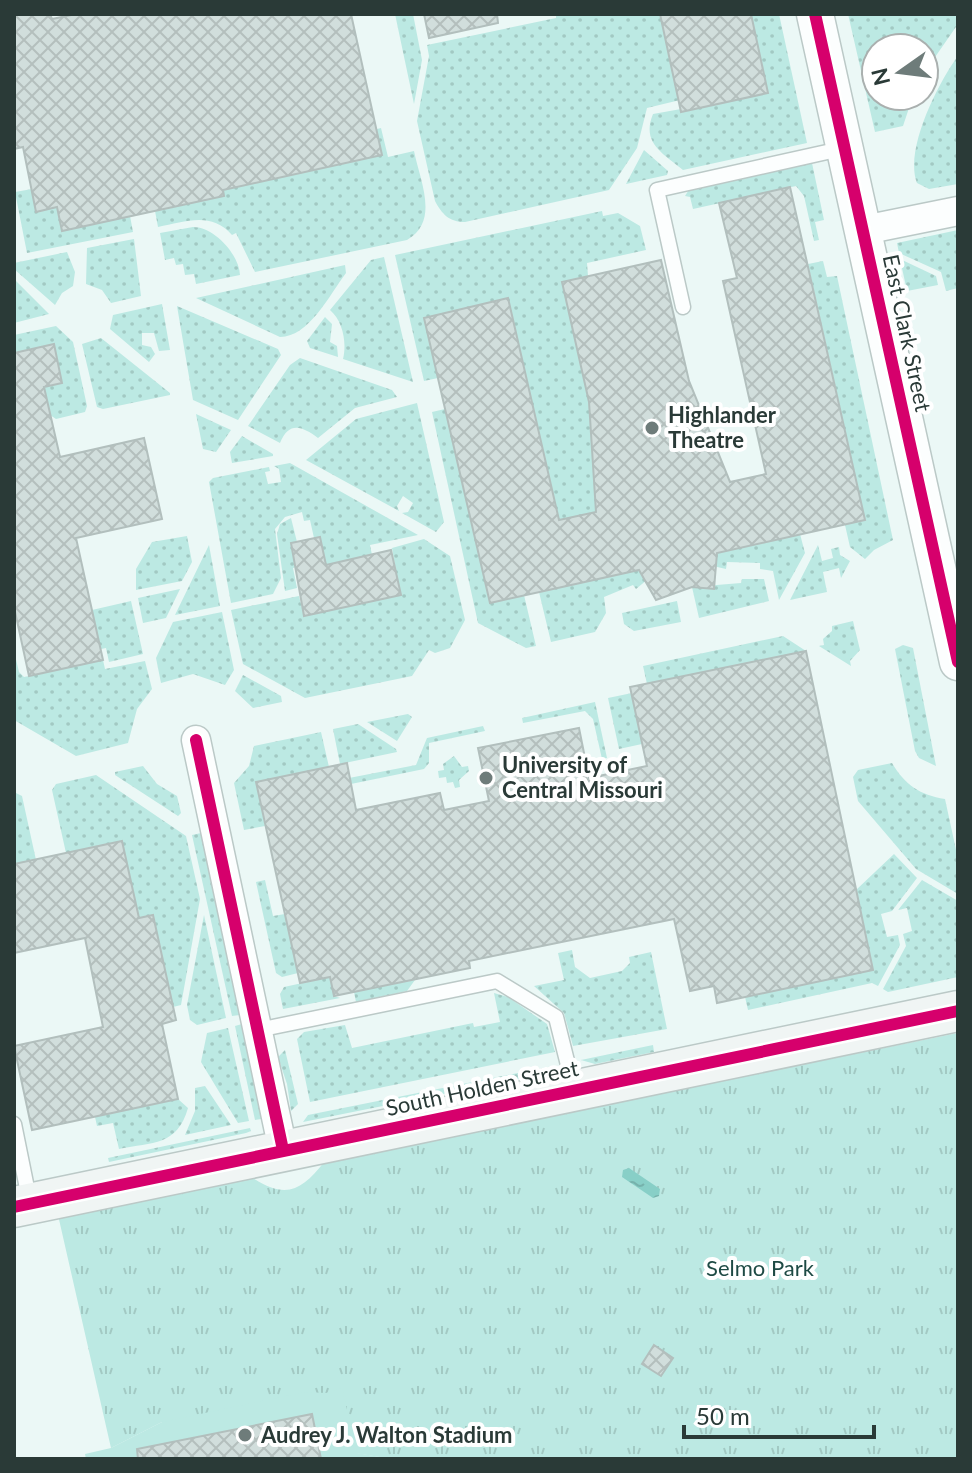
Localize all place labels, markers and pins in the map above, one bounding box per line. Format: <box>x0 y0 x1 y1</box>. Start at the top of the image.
place label: Highlander Theatre <box>668 401 777 453</box>
marker: Highlander Theatre <box>643 419 661 437</box>
place label: University of Central Missouri <box>502 751 663 803</box>
marker: University of Central Missouri <box>477 769 495 787</box>
place label: Audrey J. Walton Stadium <box>260 1421 513 1448</box>
marker: Audrey J. Walton Stadium <box>236 1426 254 1444</box>

